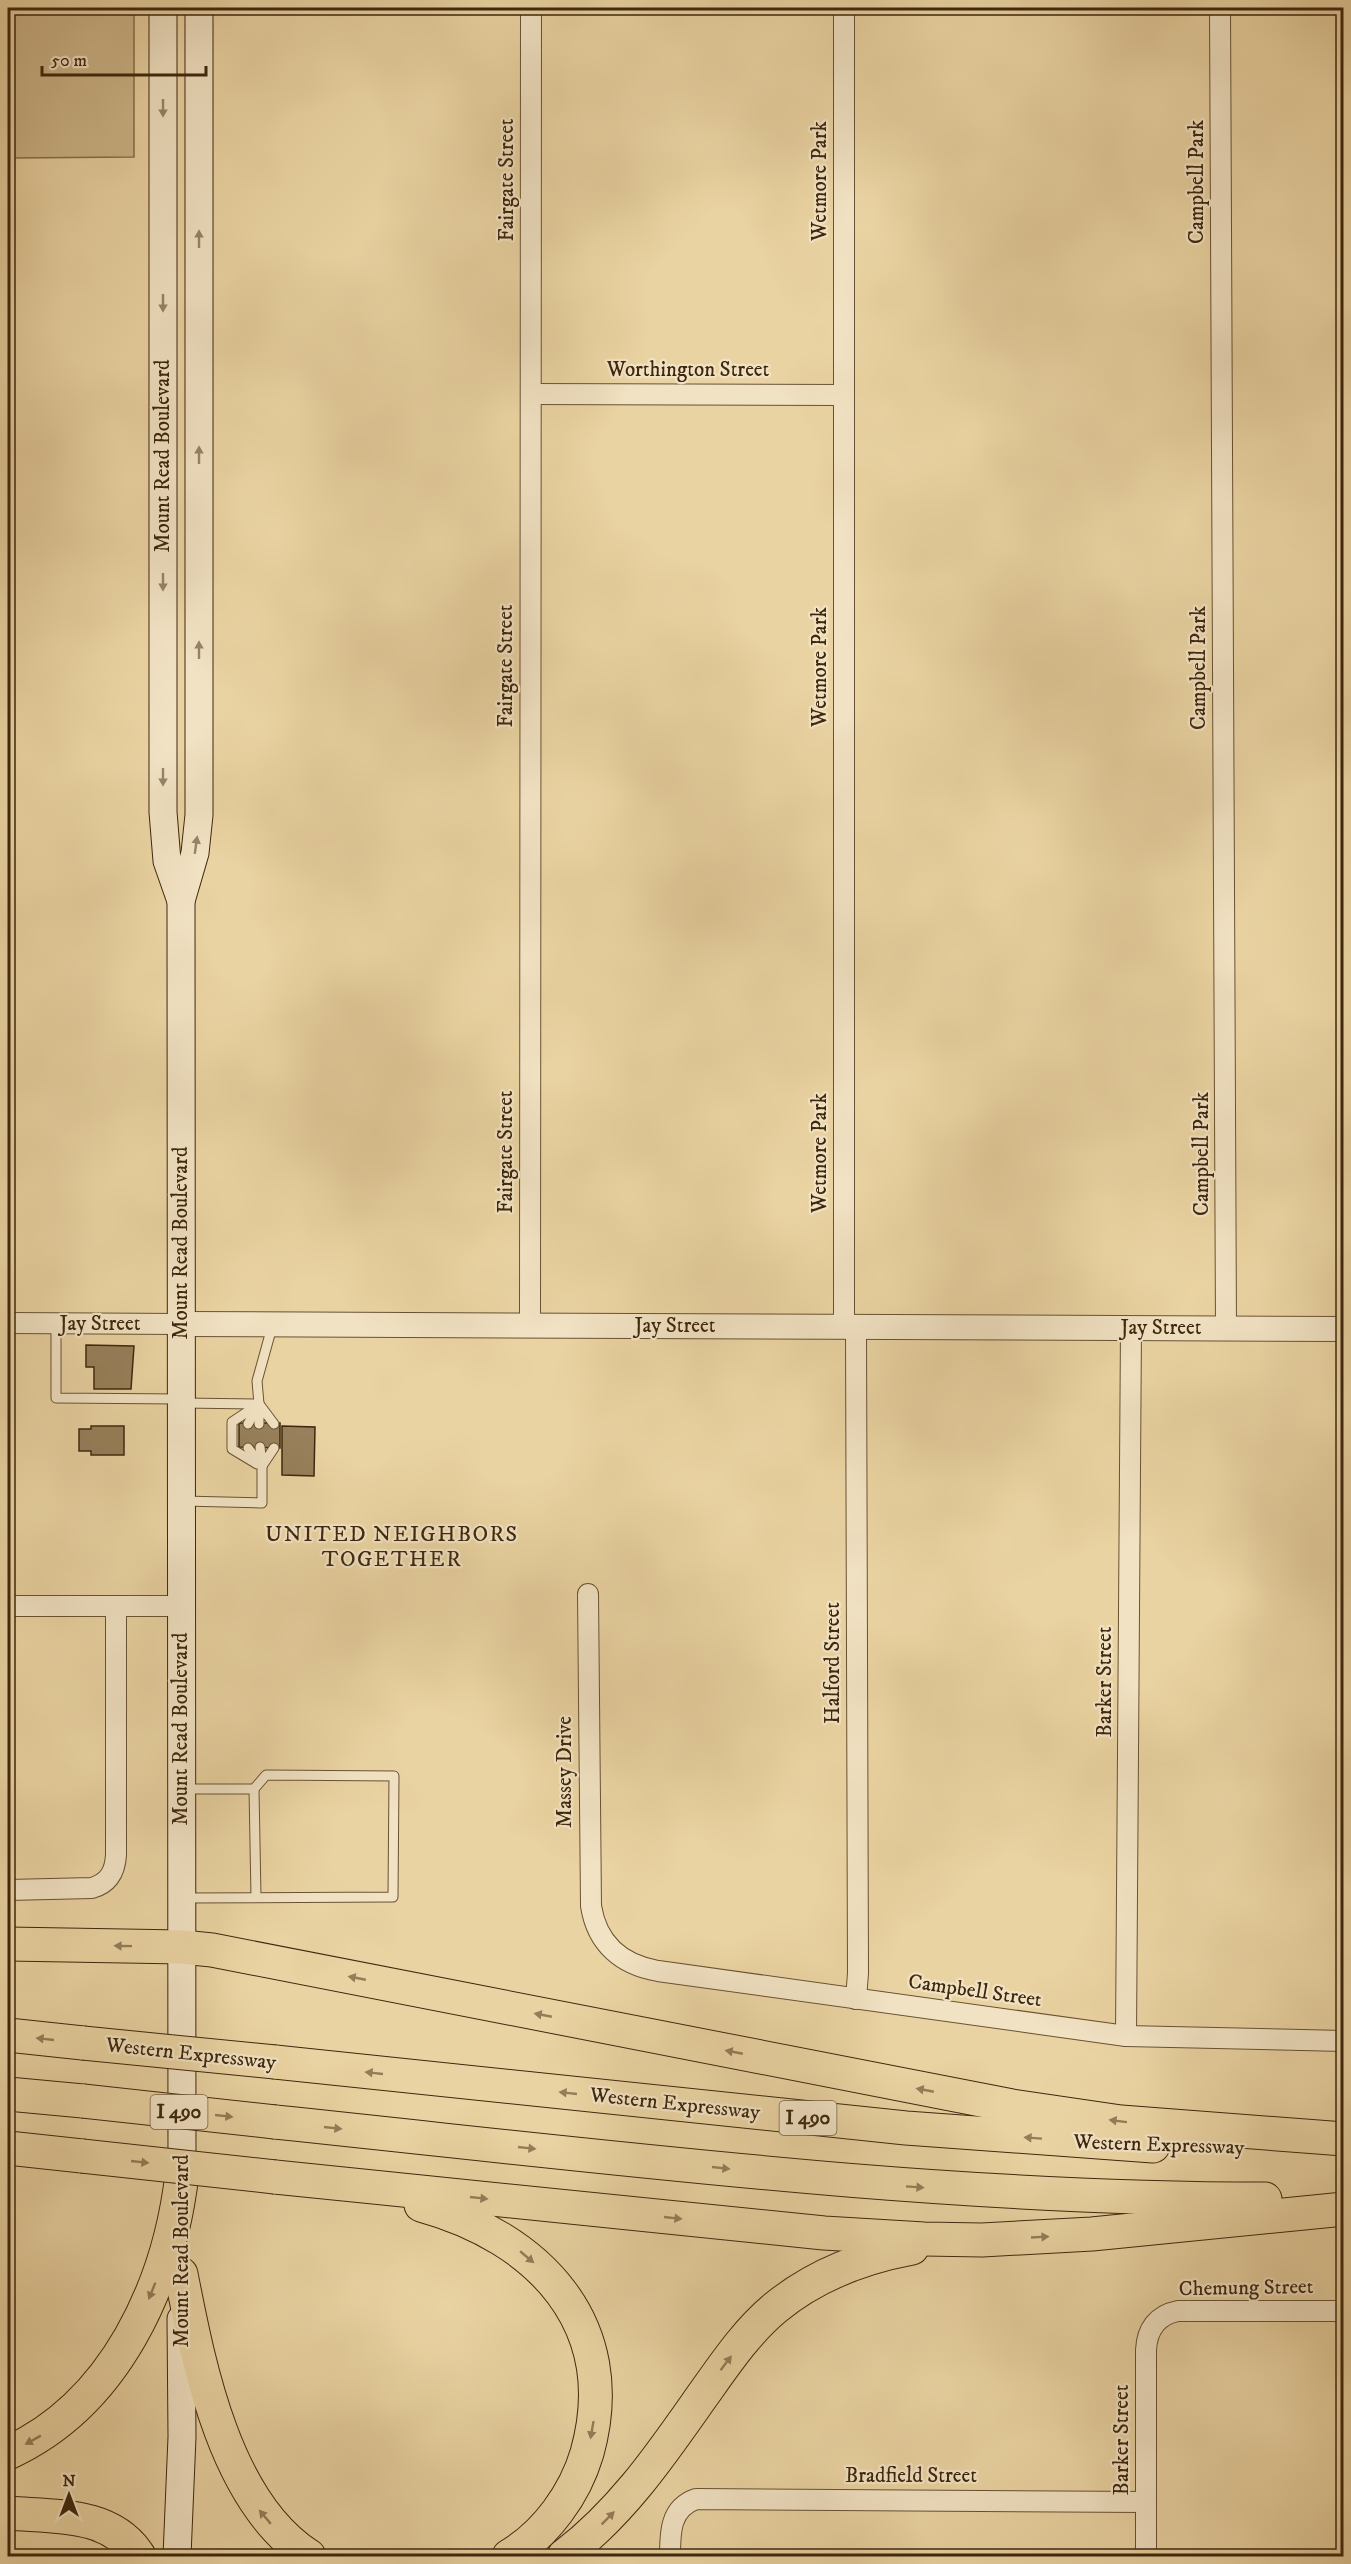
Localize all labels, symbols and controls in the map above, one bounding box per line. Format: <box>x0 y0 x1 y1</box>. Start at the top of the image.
scale bar <box>42 39 206 77</box>
text: 50 m <box>51 50 87 72</box>
one-way arrow <box>158 98 168 117</box>
street label: Fairgate Street <box>494 118 520 242</box>
street label: Campbell Park <box>1184 119 1210 244</box>
street label: Wetmore Park <box>807 121 833 242</box>
one-way arrow <box>194 229 204 248</box>
one-way arrow <box>158 293 168 312</box>
street label: Worthington Street <box>606 357 770 383</box>
street label: Mount Read Boulevard <box>150 359 176 552</box>
one-way arrow <box>194 445 204 464</box>
one-way arrow <box>158 572 168 591</box>
street label: Fairgate Street <box>493 604 519 728</box>
street label: Campbell Park <box>1186 605 1212 730</box>
street label: Wetmore Park <box>807 607 833 728</box>
one-way arrow <box>194 640 204 659</box>
one-way arrow <box>158 767 168 786</box>
one-way arrow <box>191 835 201 854</box>
street label: Fairgate Street <box>493 1090 519 1214</box>
street label: Campbell Park <box>1189 1091 1215 1216</box>
street label: Wetmore Park <box>807 1093 833 1214</box>
street label: Mount Read Boulevard <box>168 1146 194 1339</box>
street label: Jay Street <box>58 1311 141 1337</box>
street label: Jay Street <box>633 1313 716 1339</box>
street label: Jay Street <box>1119 1315 1202 1341</box>
district label: UNITED NEIGHBORS TOGETHER <box>265 1521 519 1573</box>
street label: Halford Street <box>820 1602 846 1724</box>
street label: Barker Street <box>1092 1626 1118 1737</box>
street label: Mount Read Boulevard <box>168 1632 194 1825</box>
street label: Massey Drive <box>552 1716 578 1828</box>
one-way arrow <box>114 1941 133 1951</box>
street label: Campbell Street <box>907 1969 1044 2013</box>
one-way arrow <box>347 1973 366 1982</box>
one-way arrow <box>533 2010 552 2019</box>
street label: Western Expressway <box>104 2032 278 2076</box>
one-way arrow <box>36 2034 55 2044</box>
one-way arrow <box>724 2047 743 2056</box>
one-way arrow <box>364 2068 383 2077</box>
street label: Western Expressway <box>588 2082 762 2126</box>
one-way arrow <box>916 2085 935 2094</box>
one-way arrow <box>558 2088 577 2098</box>
road number: I 490 <box>150 2095 207 2129</box>
road number: I 490 <box>780 2101 836 2135</box>
one-way arrow <box>215 2112 234 2121</box>
one-way arrow <box>1108 2116 1127 2126</box>
one-way arrow <box>323 2123 342 2133</box>
street label: Western Expressway <box>1072 2129 1246 2161</box>
one-way arrow <box>1024 2134 1043 2143</box>
one-way arrow <box>517 2143 536 2153</box>
street label: Mount Read Boulevard <box>169 2154 195 2347</box>
one-way arrow <box>131 2157 150 2167</box>
one-way arrow <box>711 2163 730 2173</box>
one-way arrow <box>905 2182 924 2191</box>
one-way arrow <box>470 2193 489 2202</box>
one-way arrow <box>664 2213 683 2222</box>
one-way arrow <box>1031 2233 1050 2242</box>
one-way arrow <box>519 2250 535 2263</box>
street label: Chemung Street <box>1178 2274 1314 2302</box>
one-way arrow <box>147 2282 157 2300</box>
one-way arrow <box>720 2355 732 2371</box>
street label: Barker Street <box>1109 2384 1135 2495</box>
one-way arrow <box>587 2421 596 2440</box>
one-way arrow <box>24 2435 41 2445</box>
street label: Bradfield Street <box>845 2463 977 2489</box>
north arrow <box>39 2465 99 2525</box>
text: N <box>62 2471 76 2491</box>
one-way arrow <box>260 2510 272 2525</box>
one-way arrow <box>601 2510 615 2525</box>

